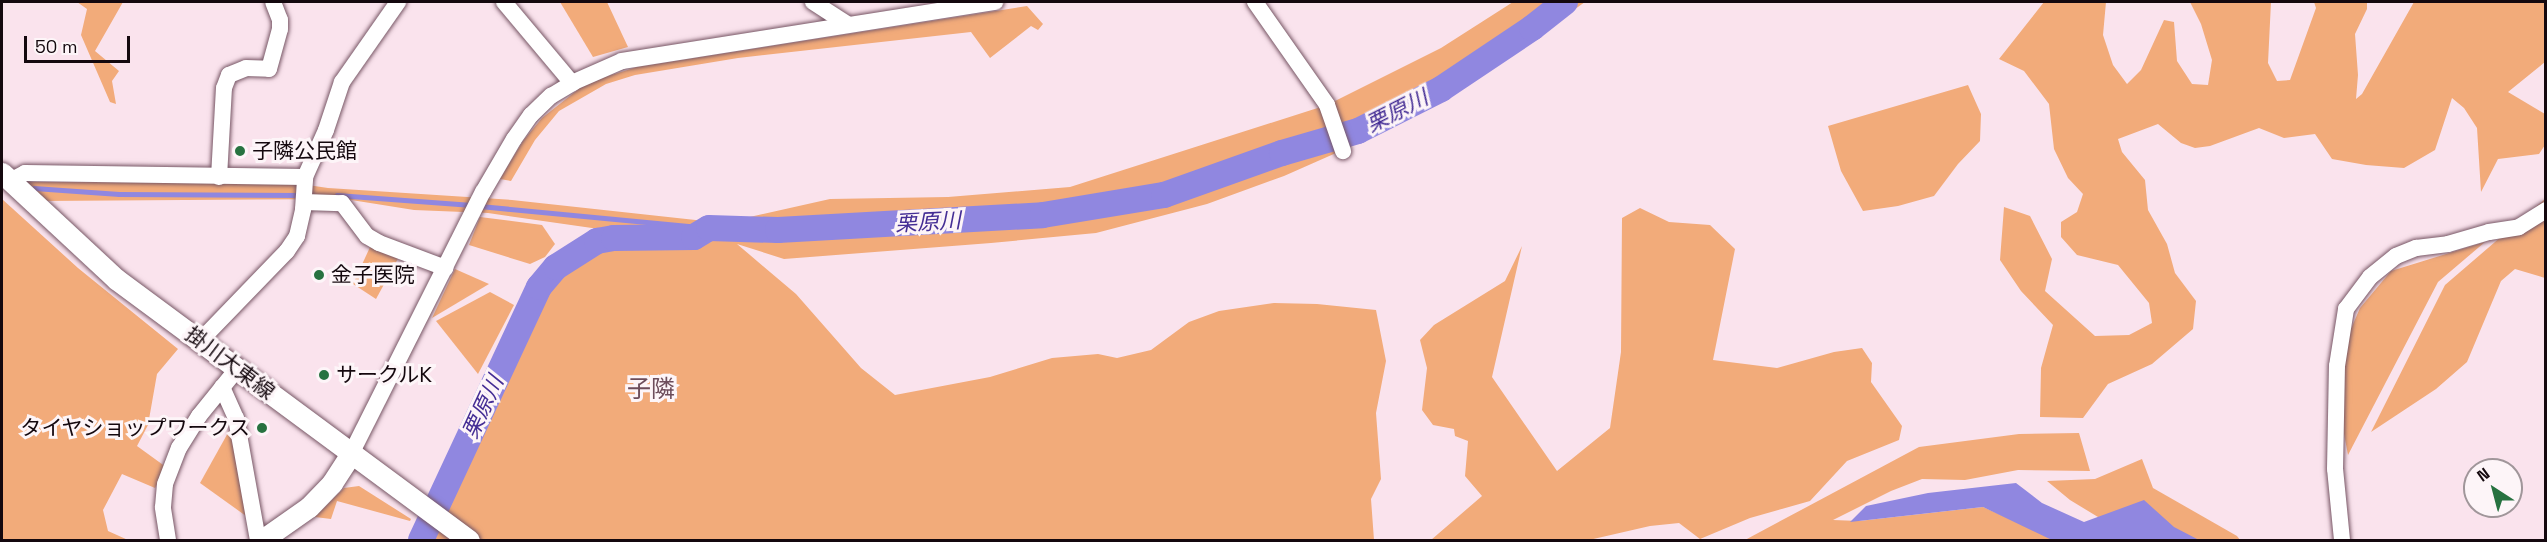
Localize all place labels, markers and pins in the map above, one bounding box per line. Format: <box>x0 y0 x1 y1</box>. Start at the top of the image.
place label: 子隣公民館 <box>252 138 357 164</box>
marker: 子隣公民館 <box>233 144 247 158</box>
place label: 金子医院 <box>331 262 415 288</box>
marker: 金子医院 <box>312 268 326 282</box>
place label: サークルK <box>336 362 433 388</box>
marker: サークルK <box>317 368 331 382</box>
place label: タイヤショップワークス <box>19 415 250 441</box>
marker: タイヤショップワークス <box>255 421 269 435</box>

